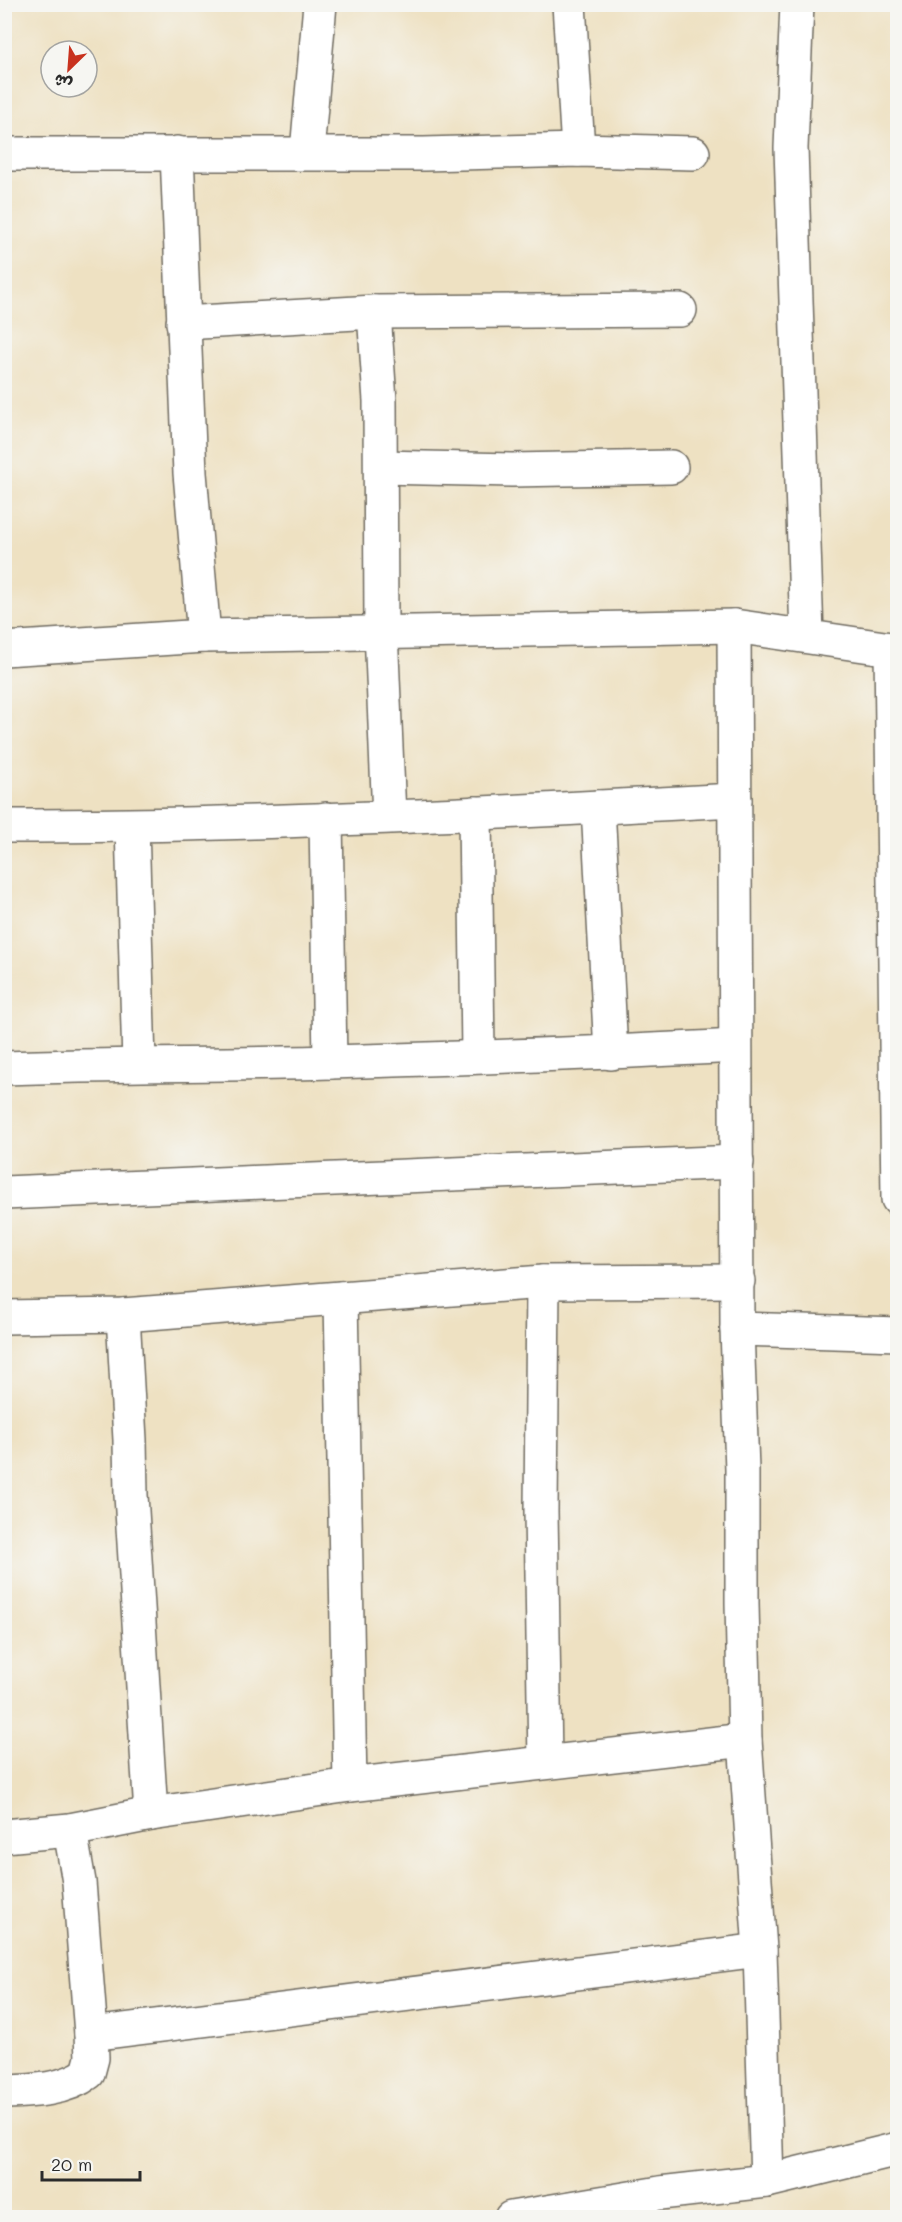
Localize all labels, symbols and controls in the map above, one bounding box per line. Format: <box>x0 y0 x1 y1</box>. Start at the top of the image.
north arrow <box>39 39 99 99</box>
text: ش <box>50 70 75 96</box>
scale bar <box>42 2144 140 2182</box>
text: 20 m <box>51 2152 92 2176</box>

